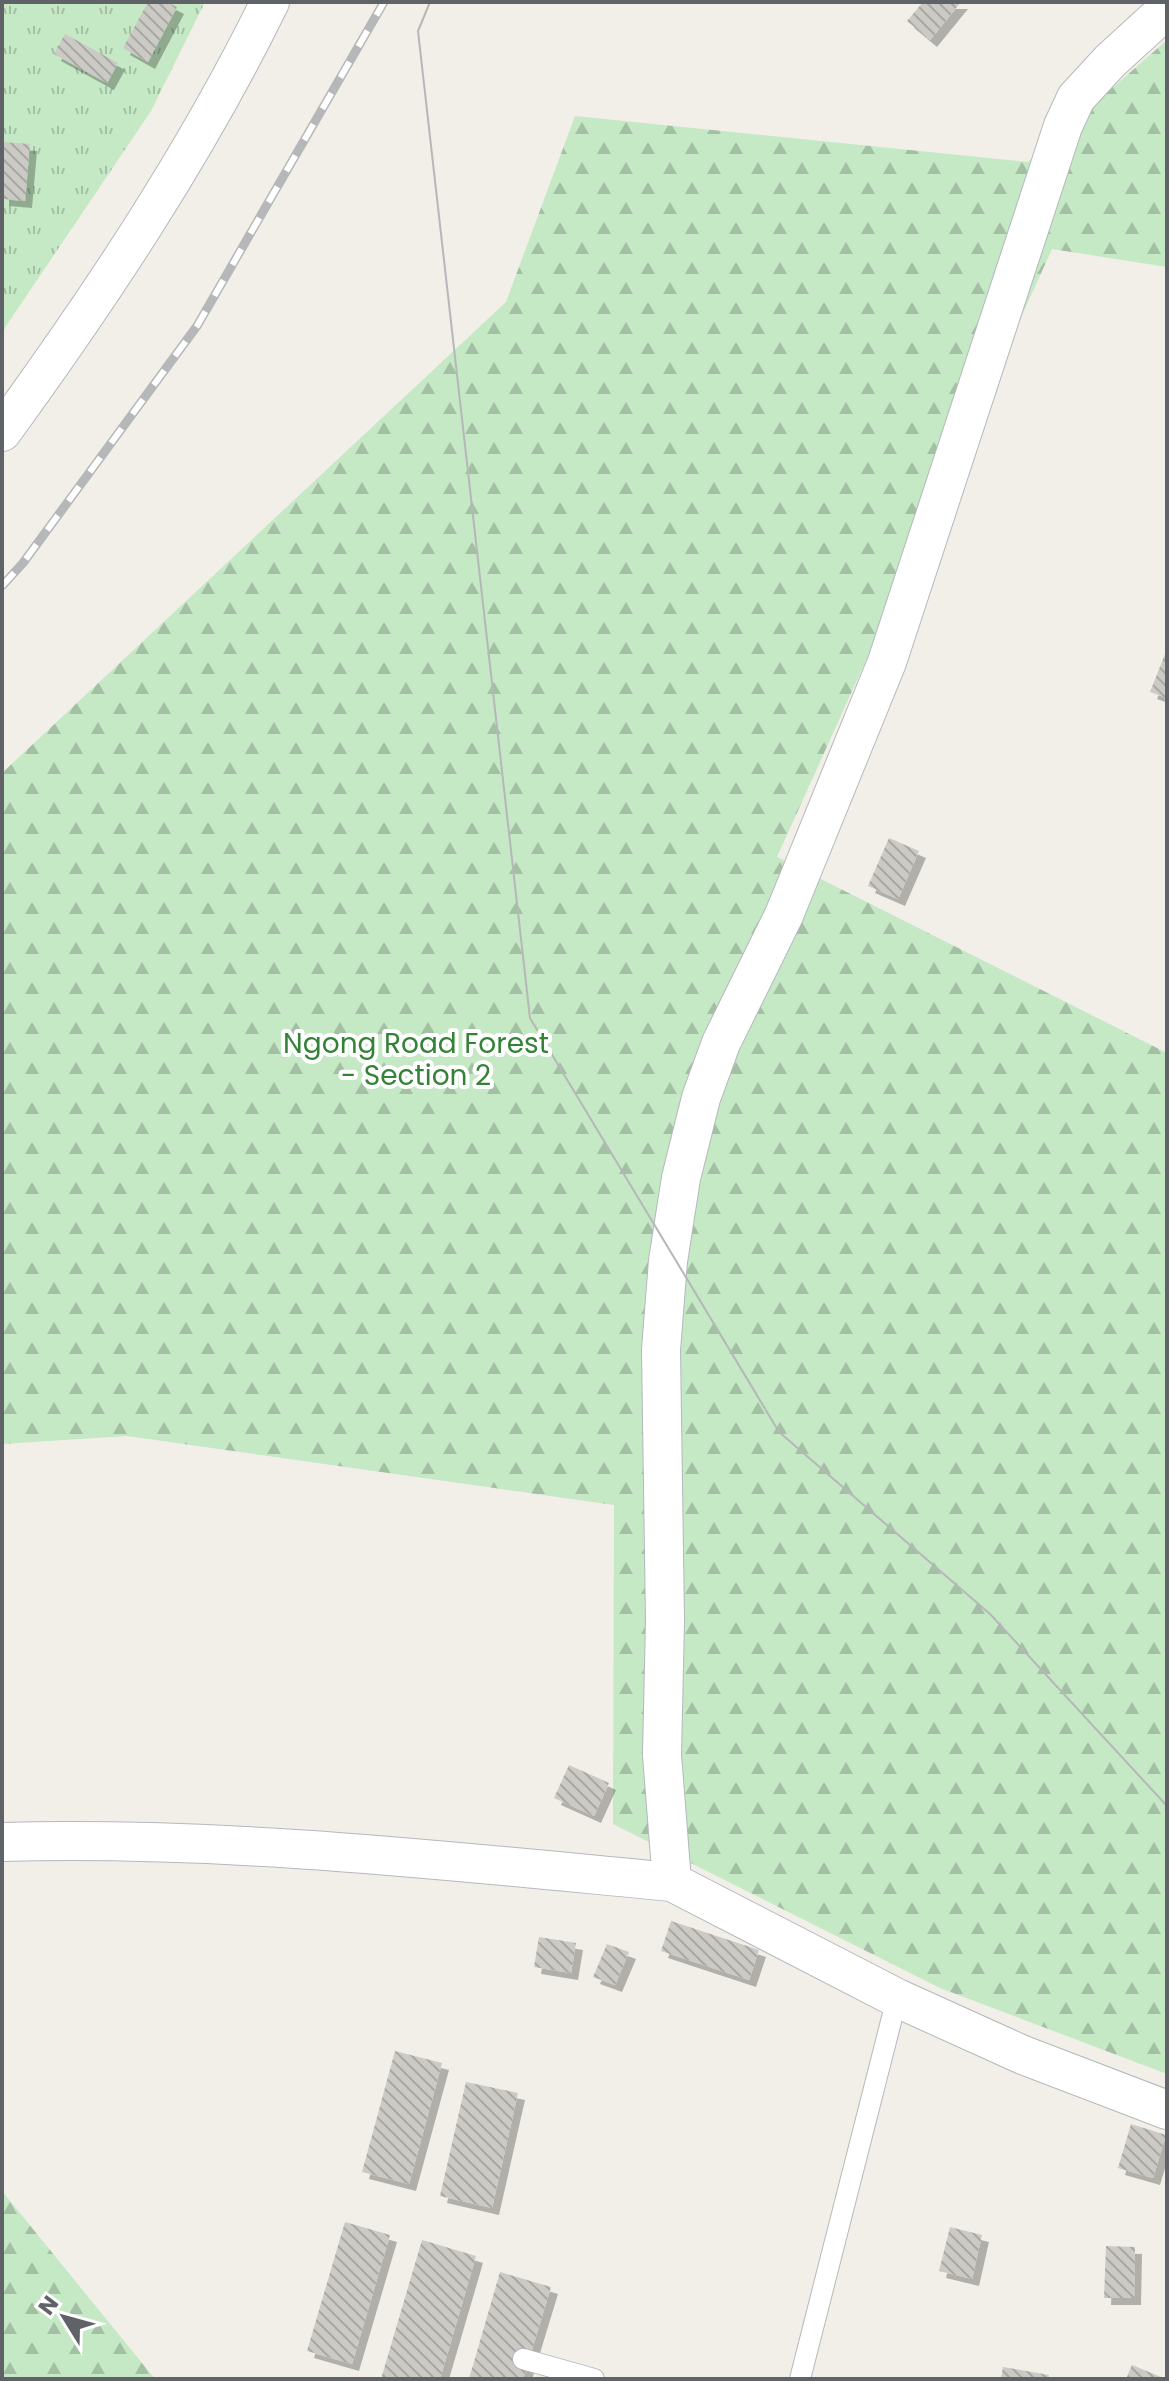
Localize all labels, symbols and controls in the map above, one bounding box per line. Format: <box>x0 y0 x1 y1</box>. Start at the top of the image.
park label: Ngong Road Forest - Section 2 <box>283 1024 549 1095</box>
north arrow <box>24 2277 104 2357</box>
text: N <box>31 2289 66 2321</box>

